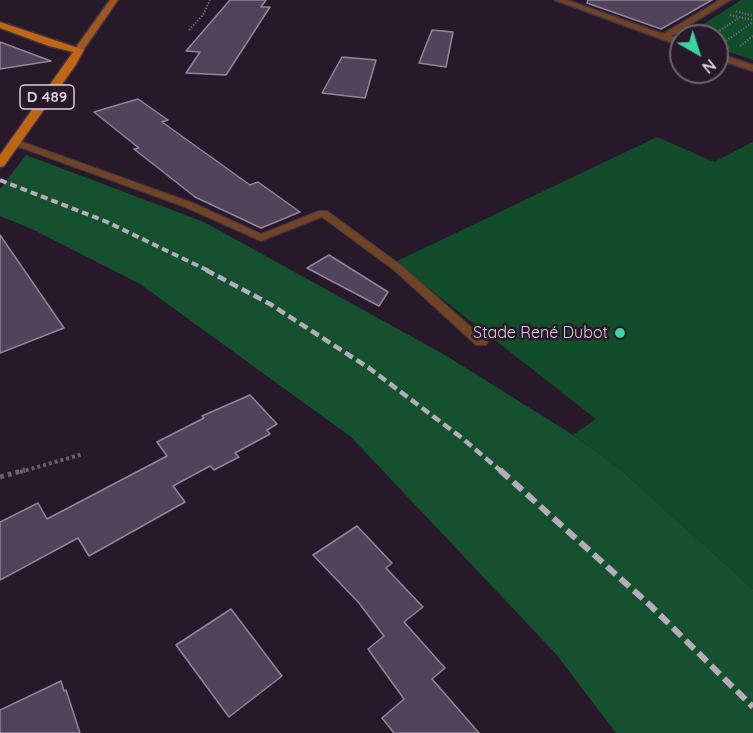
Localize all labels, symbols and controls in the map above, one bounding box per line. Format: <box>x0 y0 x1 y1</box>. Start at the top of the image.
north arrow <box>669 24 729 84</box>
text: N <box>698 55 720 78</box>
road number: D 489 <box>20 85 74 109</box>
place label: Stade René Dubot <box>473 323 608 343</box>
marker: Stade René Dubot <box>613 326 627 340</box>

